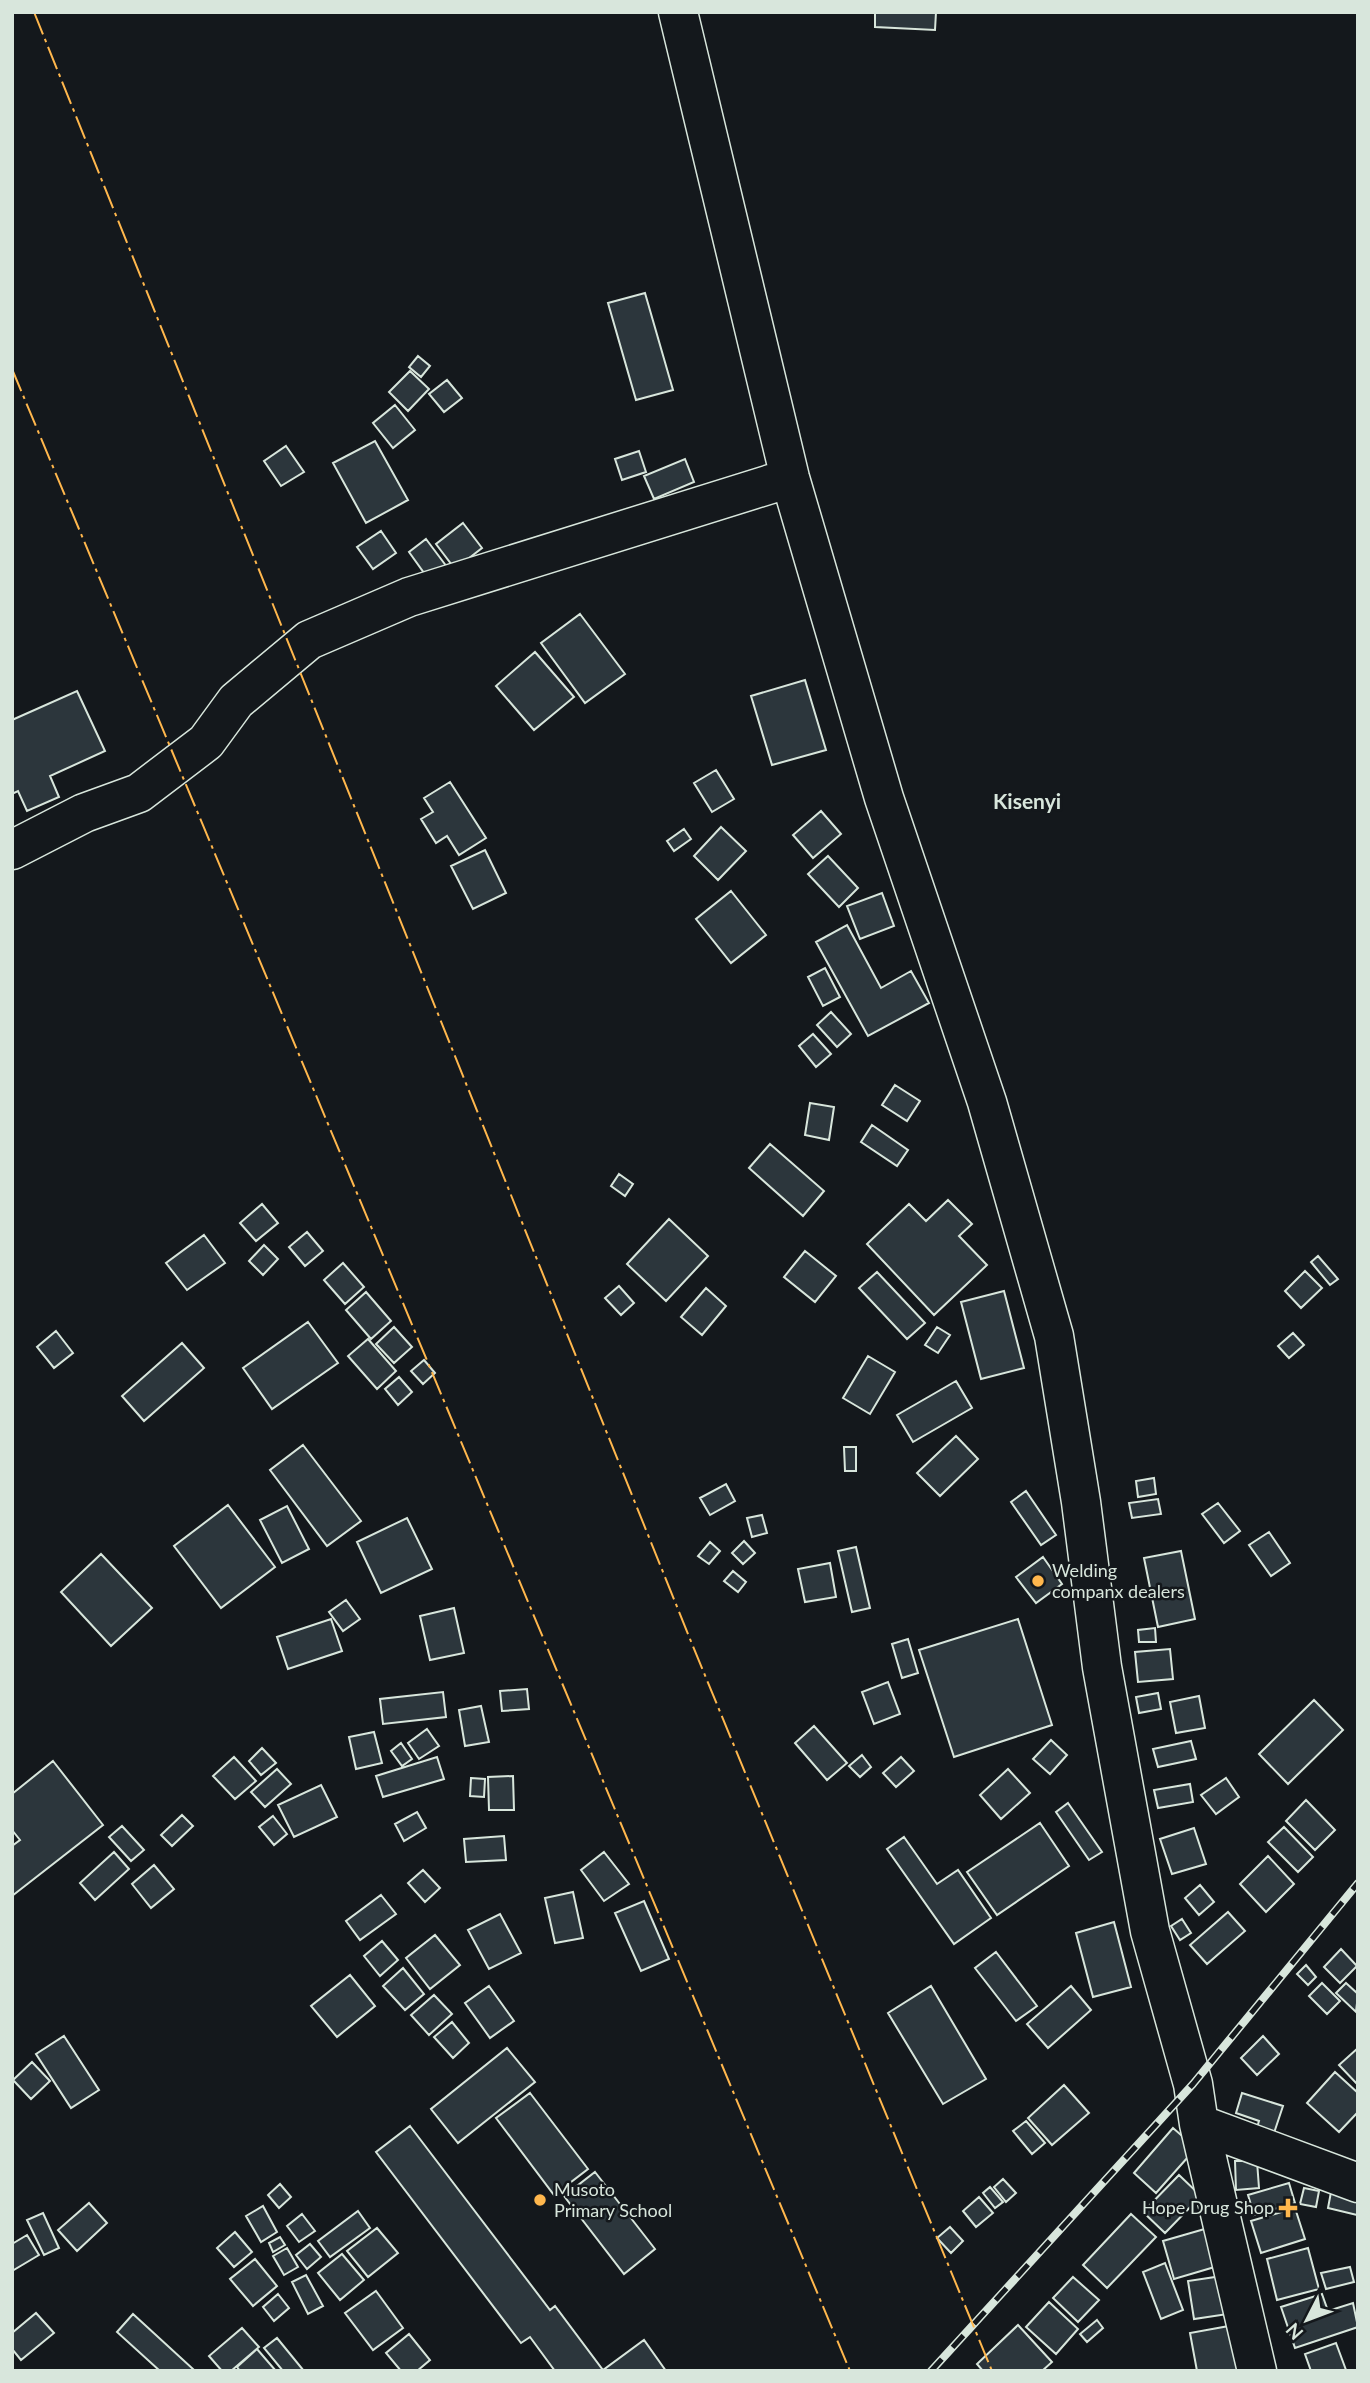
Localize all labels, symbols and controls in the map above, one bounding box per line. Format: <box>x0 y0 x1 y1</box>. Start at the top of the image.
district label: Kisenyi <box>993 788 1061 813</box>
place label: Welding companx dealers <box>1052 1559 1185 1602</box>
marker: Welding companx dealers <box>1030 1573 1046 1589</box>
place label: Musoto Primary School <box>554 2178 672 2221</box>
marker: Musoto Primary School <box>532 2192 548 2208</box>
place label: Hope Drug Shop <box>1142 2196 1274 2218</box>
marker: Hope Drug Shop <box>1280 2200 1296 2216</box>
north arrow <box>1272 2285 1342 2355</box>
text: N <box>1281 2319 1307 2345</box>

